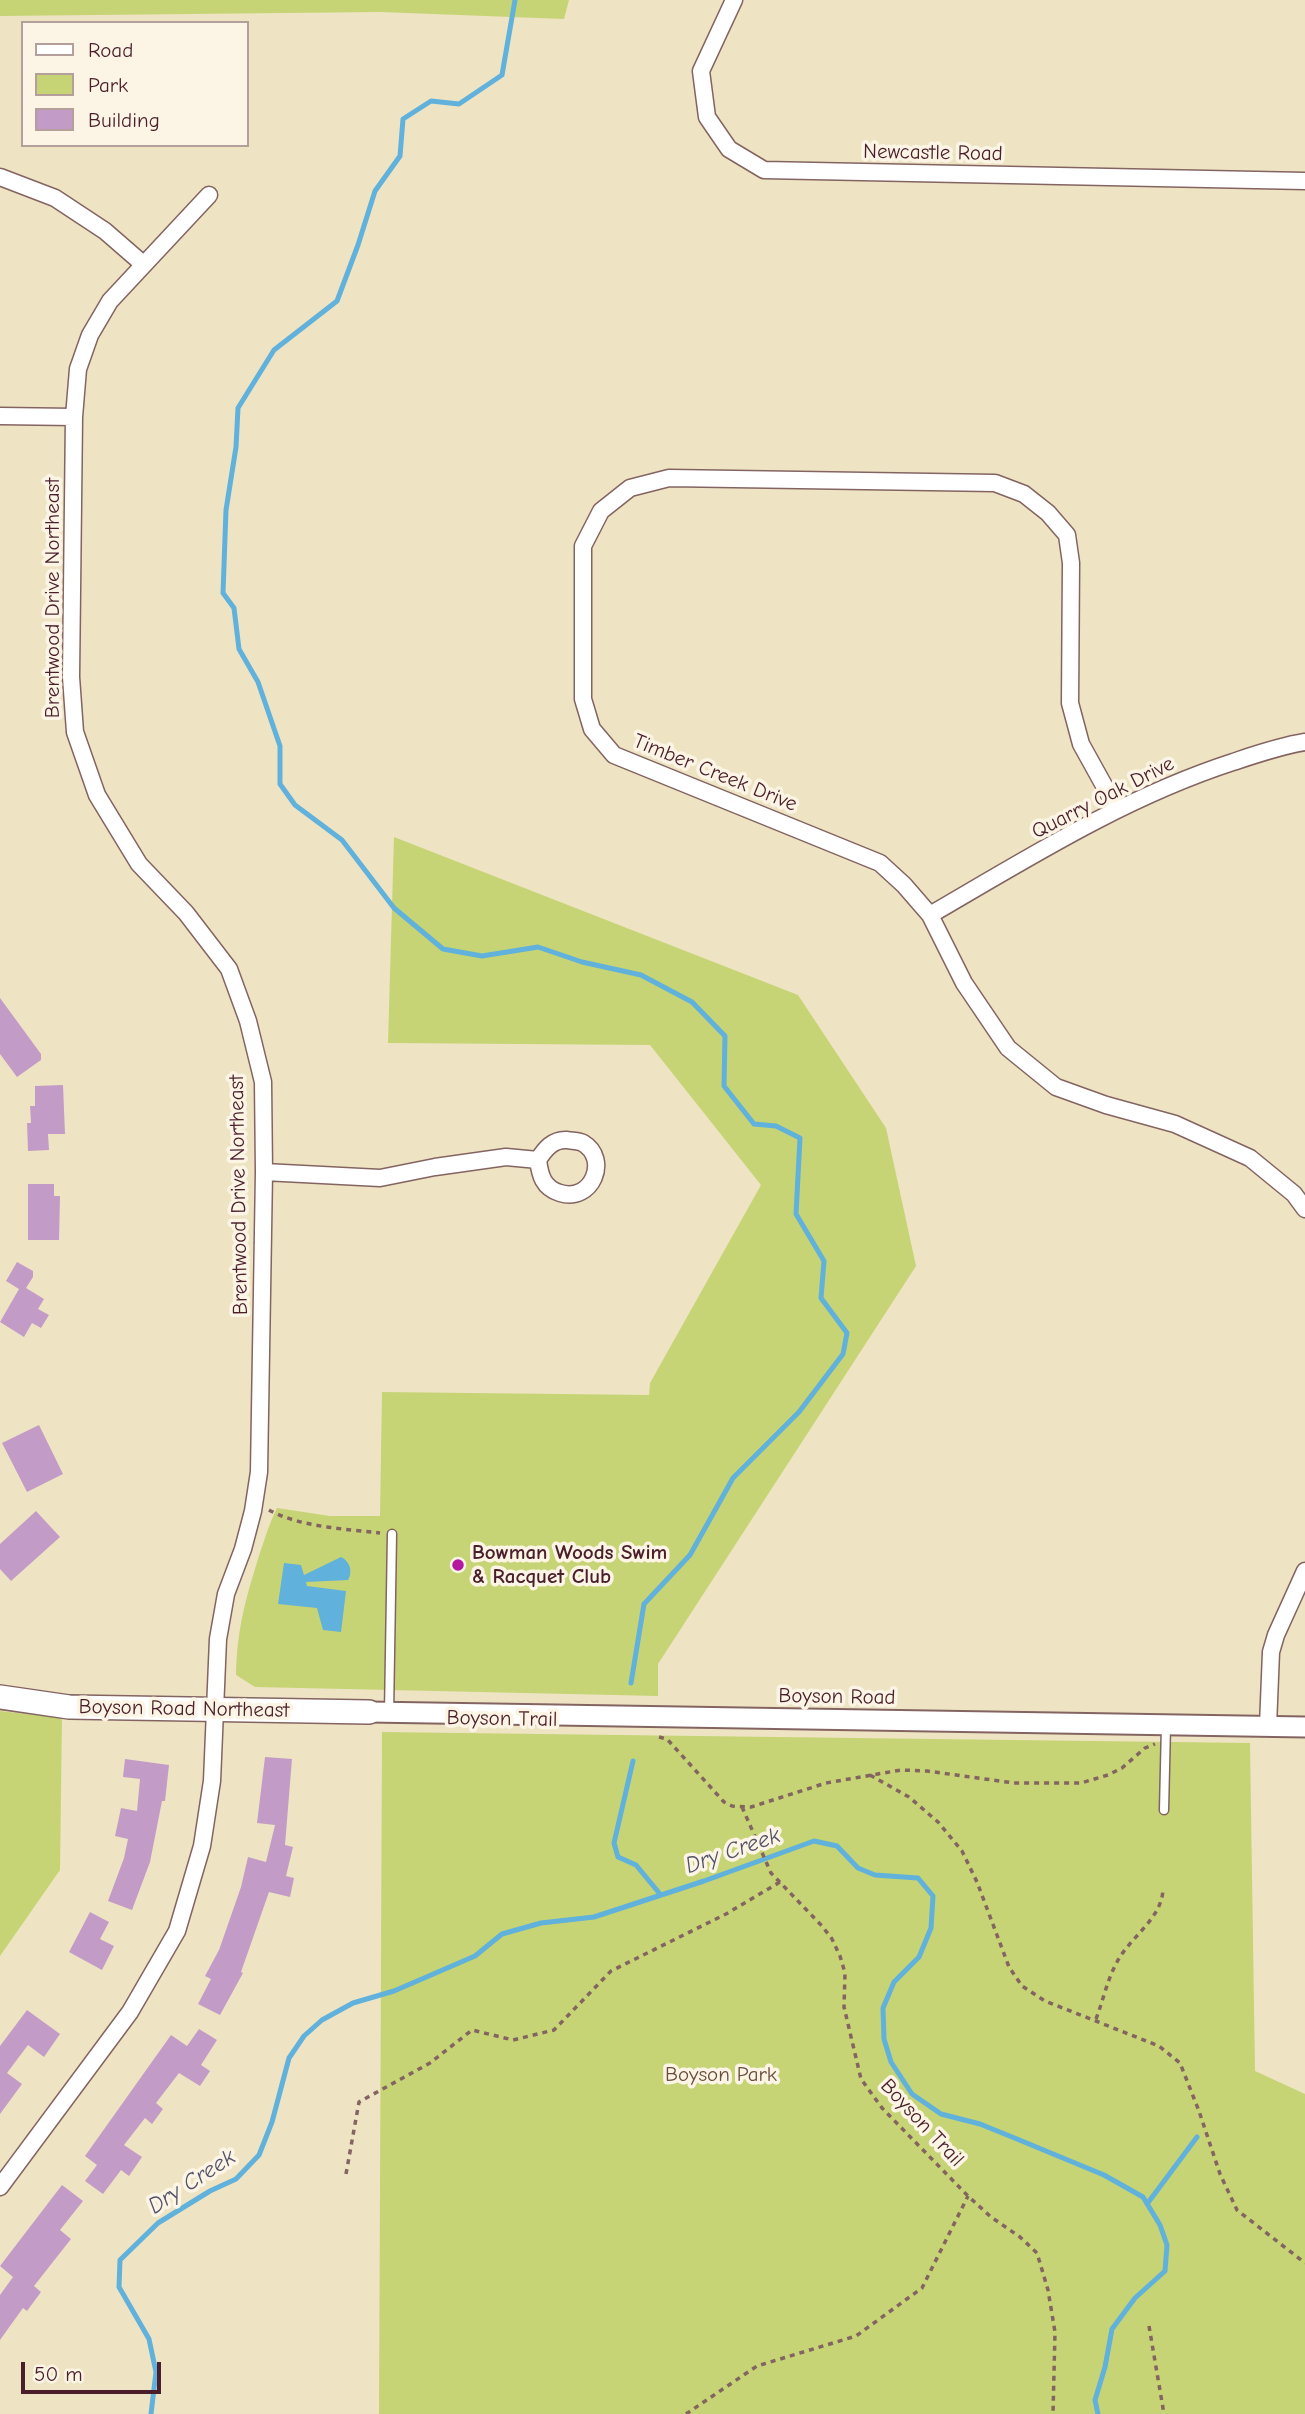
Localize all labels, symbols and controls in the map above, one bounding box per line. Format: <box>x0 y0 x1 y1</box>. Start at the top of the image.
legend <box>21 21 248 147</box>
text: Road <box>88 38 133 62</box>
text: Park <box>88 73 128 97</box>
text: Building <box>88 108 160 132</box>
street label: Newcastle Road <box>863 139 1003 167</box>
street label: Brentwood Drive Northeast <box>40 478 66 718</box>
street label: Timber Creek Drive <box>629 729 801 817</box>
street label: Quarry Oak Drive <box>1028 751 1178 845</box>
street label: Brentwood Drive Northeast <box>224 1075 254 1315</box>
place label: Bowman Woods Swim & Racquet Club <box>472 1540 667 1590</box>
marker: Bowman Woods Swim & Racquet Club <box>450 1557 466 1573</box>
street label: Boyson Road <box>778 1683 896 1711</box>
street label: Boyson Road Northeast <box>78 1695 290 1723</box>
street label: Boyson Trail <box>446 1705 558 1733</box>
water label: Dry Creek <box>682 1822 784 1880</box>
park label: Boyson Park <box>665 2062 777 2088</box>
street label: Boyson Trail <box>875 2074 969 2172</box>
water label: Dry Creek <box>143 2144 241 2220</box>
scale bar <box>24 2348 164 2392</box>
text: 50 m <box>34 2362 83 2386</box>

